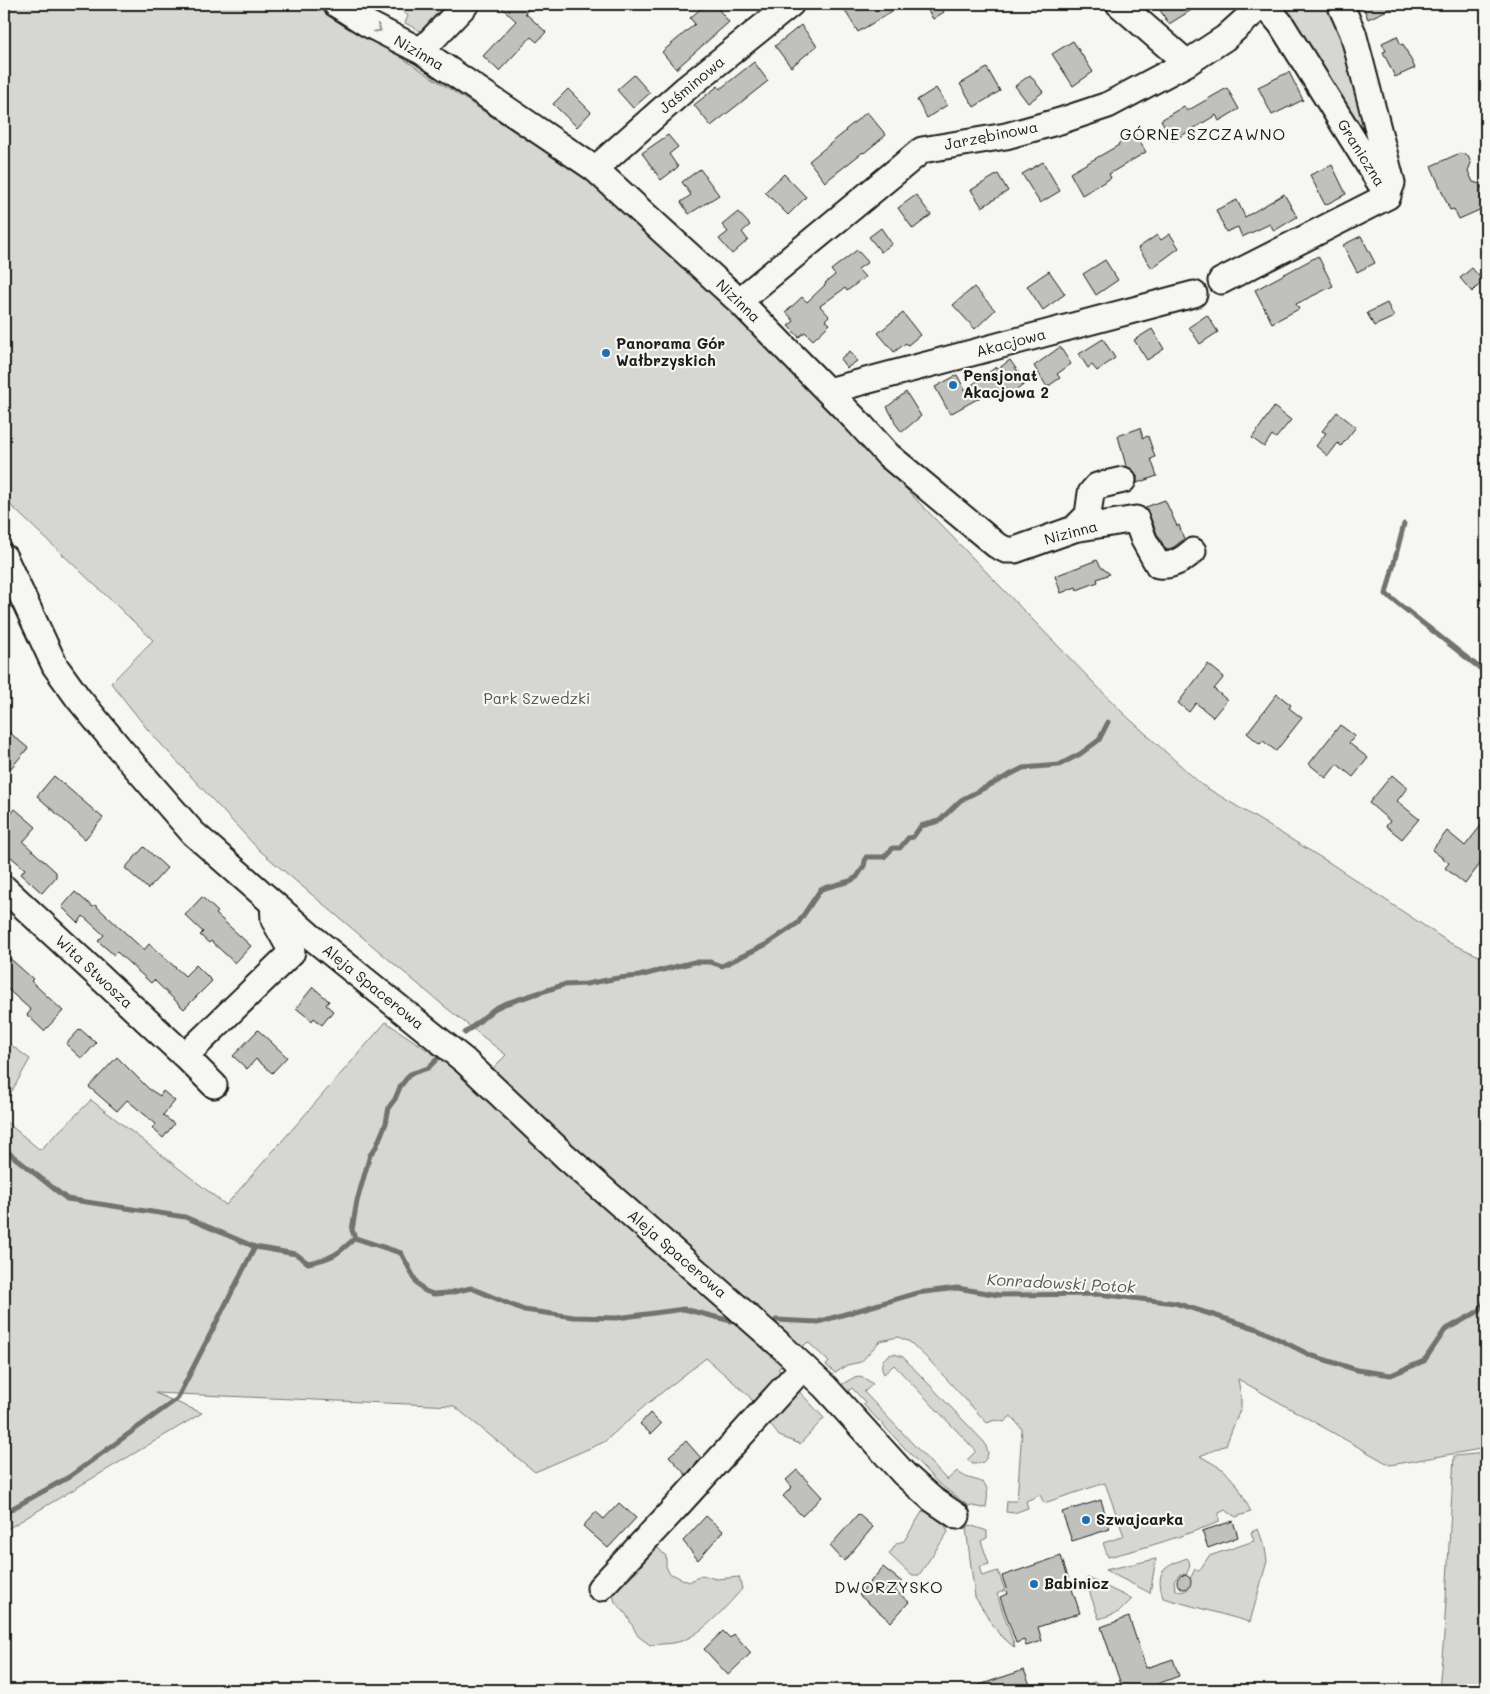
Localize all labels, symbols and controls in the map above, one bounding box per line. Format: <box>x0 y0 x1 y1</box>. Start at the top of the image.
one-way arrow <box>373 23 382 33</box>
street label: Nizinna <box>391 30 448 74</box>
street label: Jaśminowa <box>654 51 728 117</box>
street label: Graniczna <box>1333 115 1390 190</box>
street label: Jarzębinowa <box>942 116 1039 154</box>
district label: GÓRNE SZCZAWNO <box>1120 123 1286 144</box>
street label: Nizinna <box>712 274 765 326</box>
street label: Akacjowa <box>974 323 1048 361</box>
place label: Panorama Gór Wałbrzyskich <box>616 333 725 370</box>
marker: Panorama Gór Wałbrzyskich <box>600 347 612 359</box>
place label: Pensjonat Akacjowa 2 <box>963 365 1049 402</box>
marker: Pensjonat Akacjowa 2 <box>947 379 959 391</box>
street label: Nizinna <box>1042 515 1100 549</box>
park label: Park Szwedzki <box>484 688 590 708</box>
street label: Wita Stwosza <box>52 930 138 1012</box>
street label: Aleja Spacerowa <box>319 939 429 1033</box>
street label: Aleja Spacerowa <box>624 1205 731 1302</box>
water label: Konradowski Potok <box>986 1268 1136 1297</box>
place label: Szwajcarka <box>1096 1509 1184 1529</box>
marker: Szwajcarka <box>1080 1514 1092 1526</box>
place label: Babinicz <box>1044 1573 1110 1593</box>
district label: DWORZYSKO <box>834 1576 944 1597</box>
marker: Babinicz <box>1028 1578 1040 1590</box>

